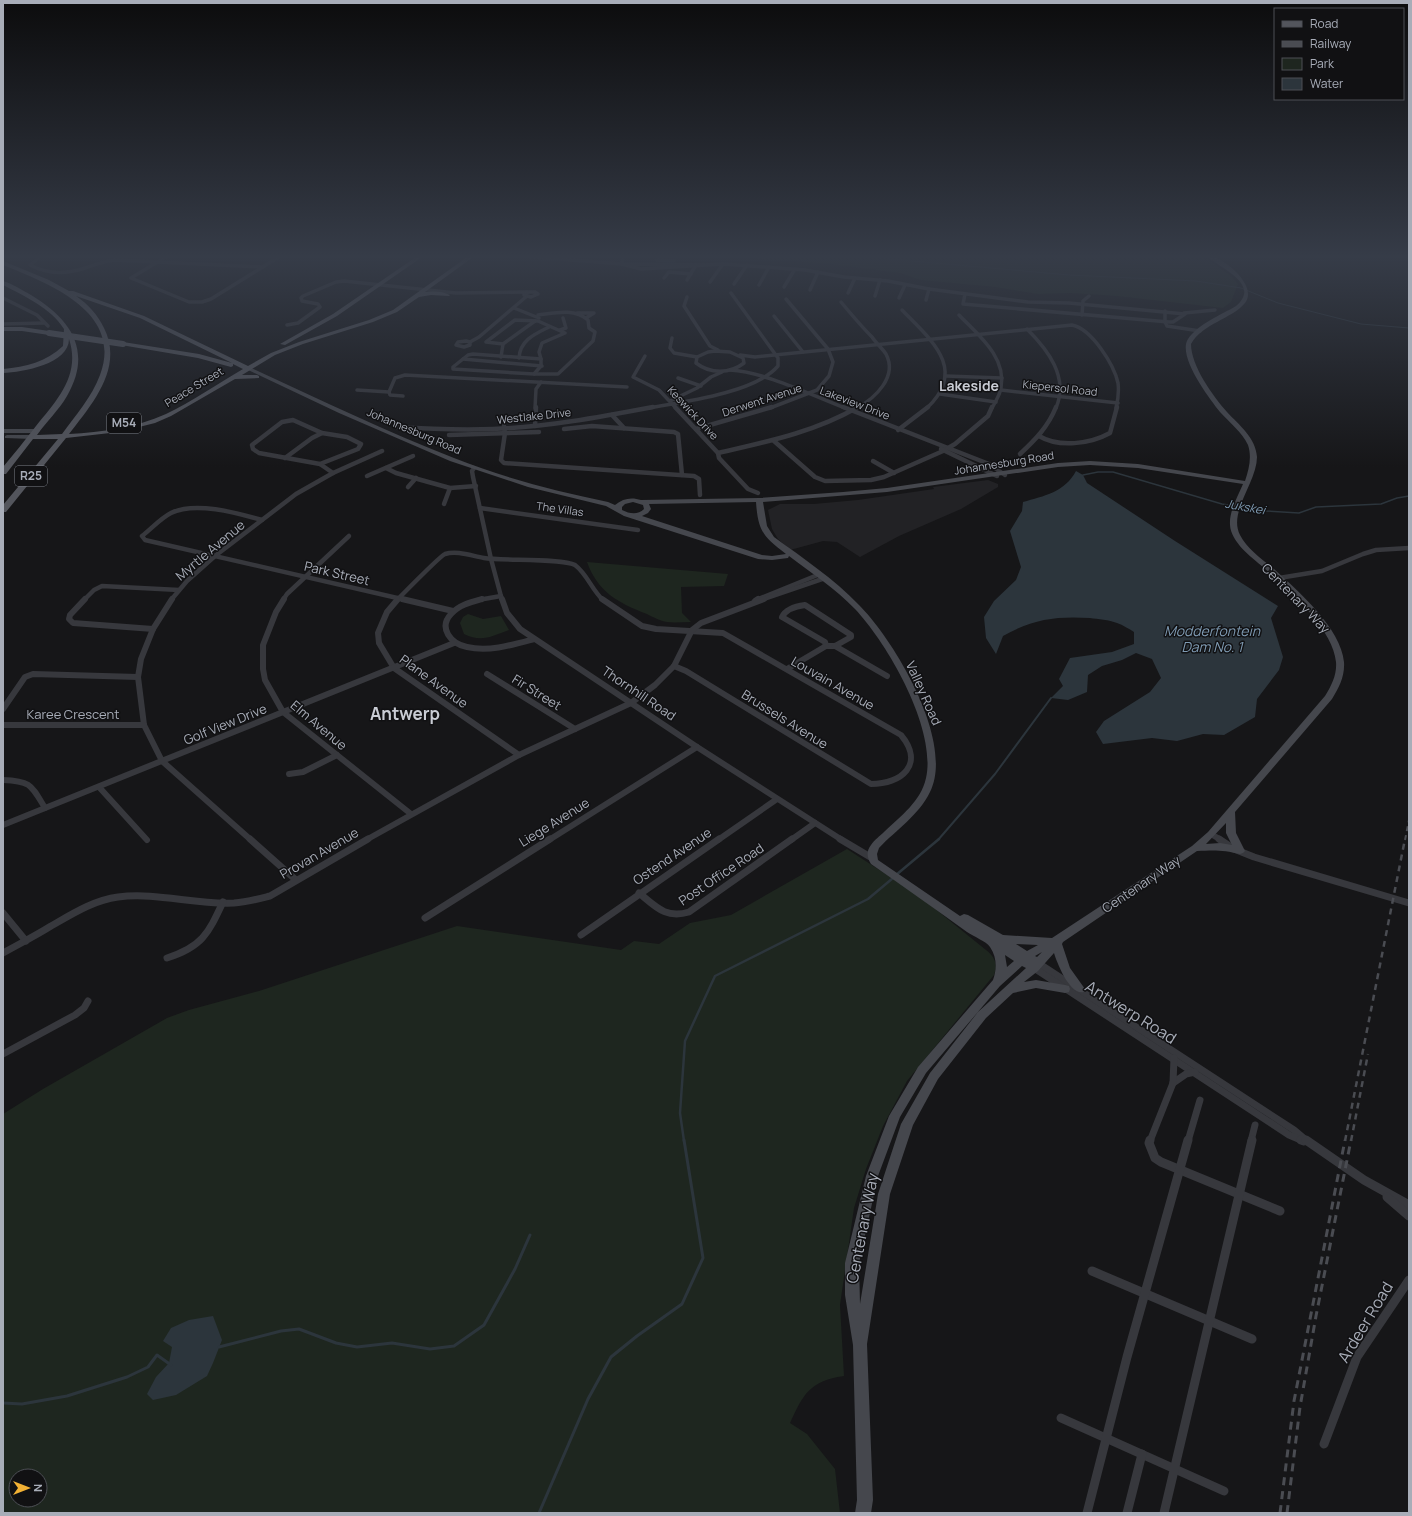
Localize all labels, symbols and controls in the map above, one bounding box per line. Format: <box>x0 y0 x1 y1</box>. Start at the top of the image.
legend <box>1274 8 1404 100</box>
text: Road <box>1310 15 1338 32</box>
text: Railway <box>1310 35 1352 52</box>
text: Park <box>1310 55 1335 72</box>
text: Water <box>1310 75 1344 92</box>
street label: Peace Street <box>162 363 226 410</box>
district label: Lakeside <box>939 376 999 395</box>
street label: Kiepersol Road <box>1022 376 1098 399</box>
street label: Derwent Avenue <box>720 379 804 419</box>
street label: Keswick Drive <box>665 382 723 443</box>
street label: Lakeview Drive <box>818 382 893 423</box>
street label: Johannesburg Road <box>365 404 464 457</box>
street label: Westlake Drive <box>496 404 572 427</box>
road number: M54 <box>107 413 141 433</box>
street label: Johannesburg Road <box>953 447 1055 478</box>
road number: R25 <box>15 466 47 486</box>
water label: Jukskei <box>1224 495 1269 519</box>
street label: The Villas <box>535 498 585 519</box>
street label: Myrtle Avenue <box>171 515 249 584</box>
street label: Park Street <box>302 557 372 589</box>
street label: Centenary Way <box>1258 559 1334 637</box>
water label: Modderfontein Dam No. 1 <box>1164 621 1261 656</box>
street label: Plane Avenue <box>396 650 472 712</box>
street label: Louvain Avenue <box>788 652 878 714</box>
street label: Valley Road <box>902 658 946 728</box>
street label: Thornhill Road <box>598 662 680 724</box>
street label: Fir Street <box>509 670 565 714</box>
street label: Brussels Avenue <box>738 685 832 753</box>
street label: Elm Avenue <box>287 696 351 754</box>
street label: Golf View Drive <box>181 699 270 749</box>
district label: Antwerp <box>370 702 440 725</box>
street label: Karee Crescent <box>27 705 119 723</box>
street label: Liege Avenue <box>515 793 593 851</box>
street label: Provan Avenue <box>276 823 362 883</box>
street label: Ostend Avenue <box>629 823 715 889</box>
street label: Post Office Road <box>675 839 767 909</box>
street label: Centenary Way <box>1098 851 1184 917</box>
street label: Antwerp Road <box>1081 975 1181 1049</box>
street label: Centenary Way <box>841 1170 884 1285</box>
street label: Ardeer Road <box>1332 1277 1398 1367</box>
north arrow <box>8 1468 48 1508</box>
text: N <box>31 1484 46 1492</box>

